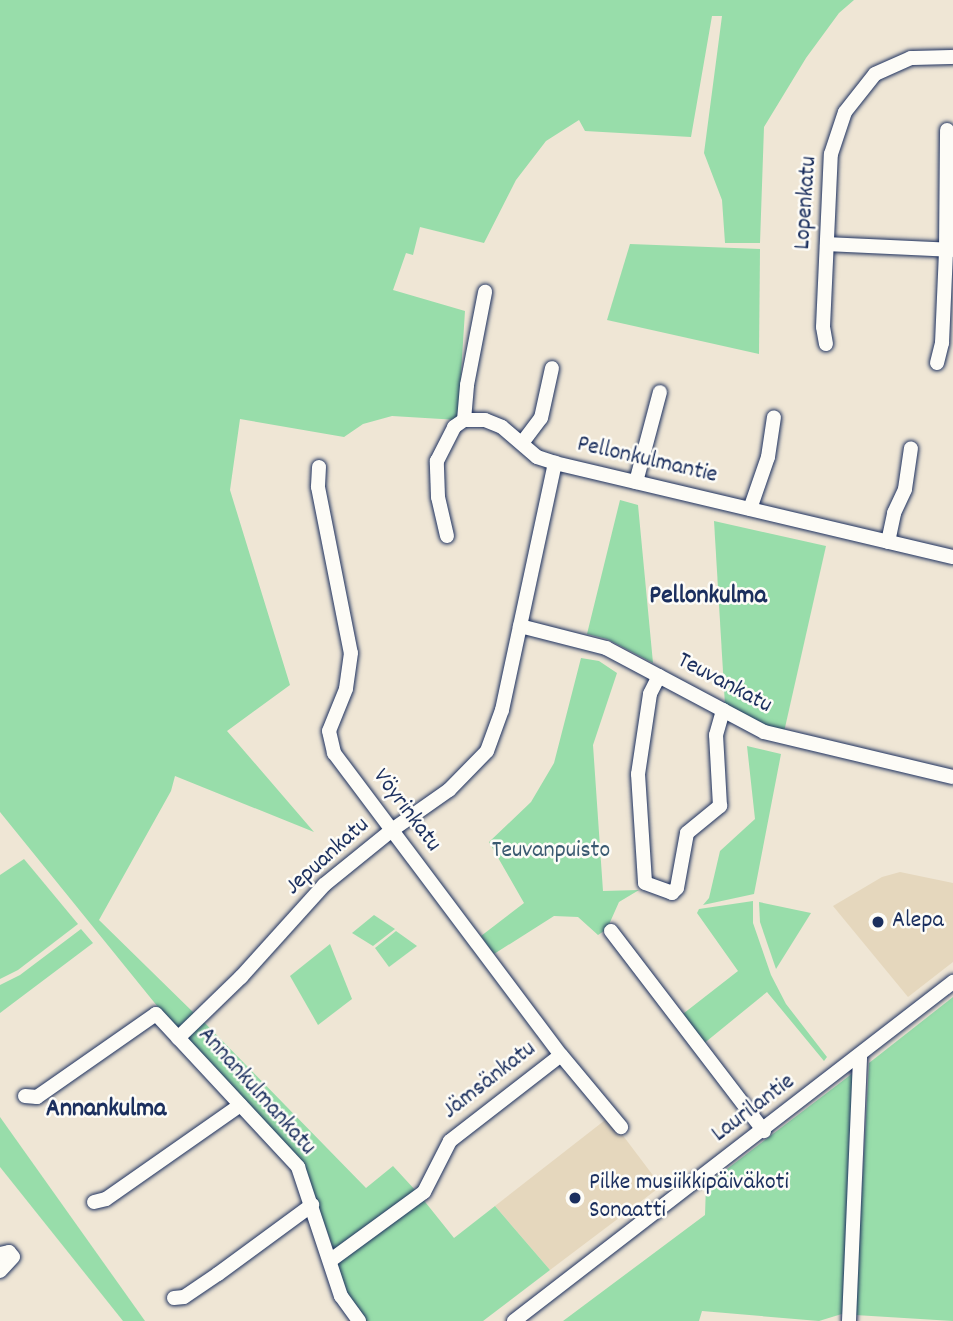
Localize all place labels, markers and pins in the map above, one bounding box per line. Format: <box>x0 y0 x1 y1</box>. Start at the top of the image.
place label: Alepa <box>892 908 944 936</box>
marker: Alepa <box>870 914 886 930</box>
place label: Pilke musiikkipäiväkoti Sonaatti <box>589 1170 789 1226</box>
marker: Pilke musiikkipäiväkoti Sonaatti <box>567 1190 583 1206</box>

